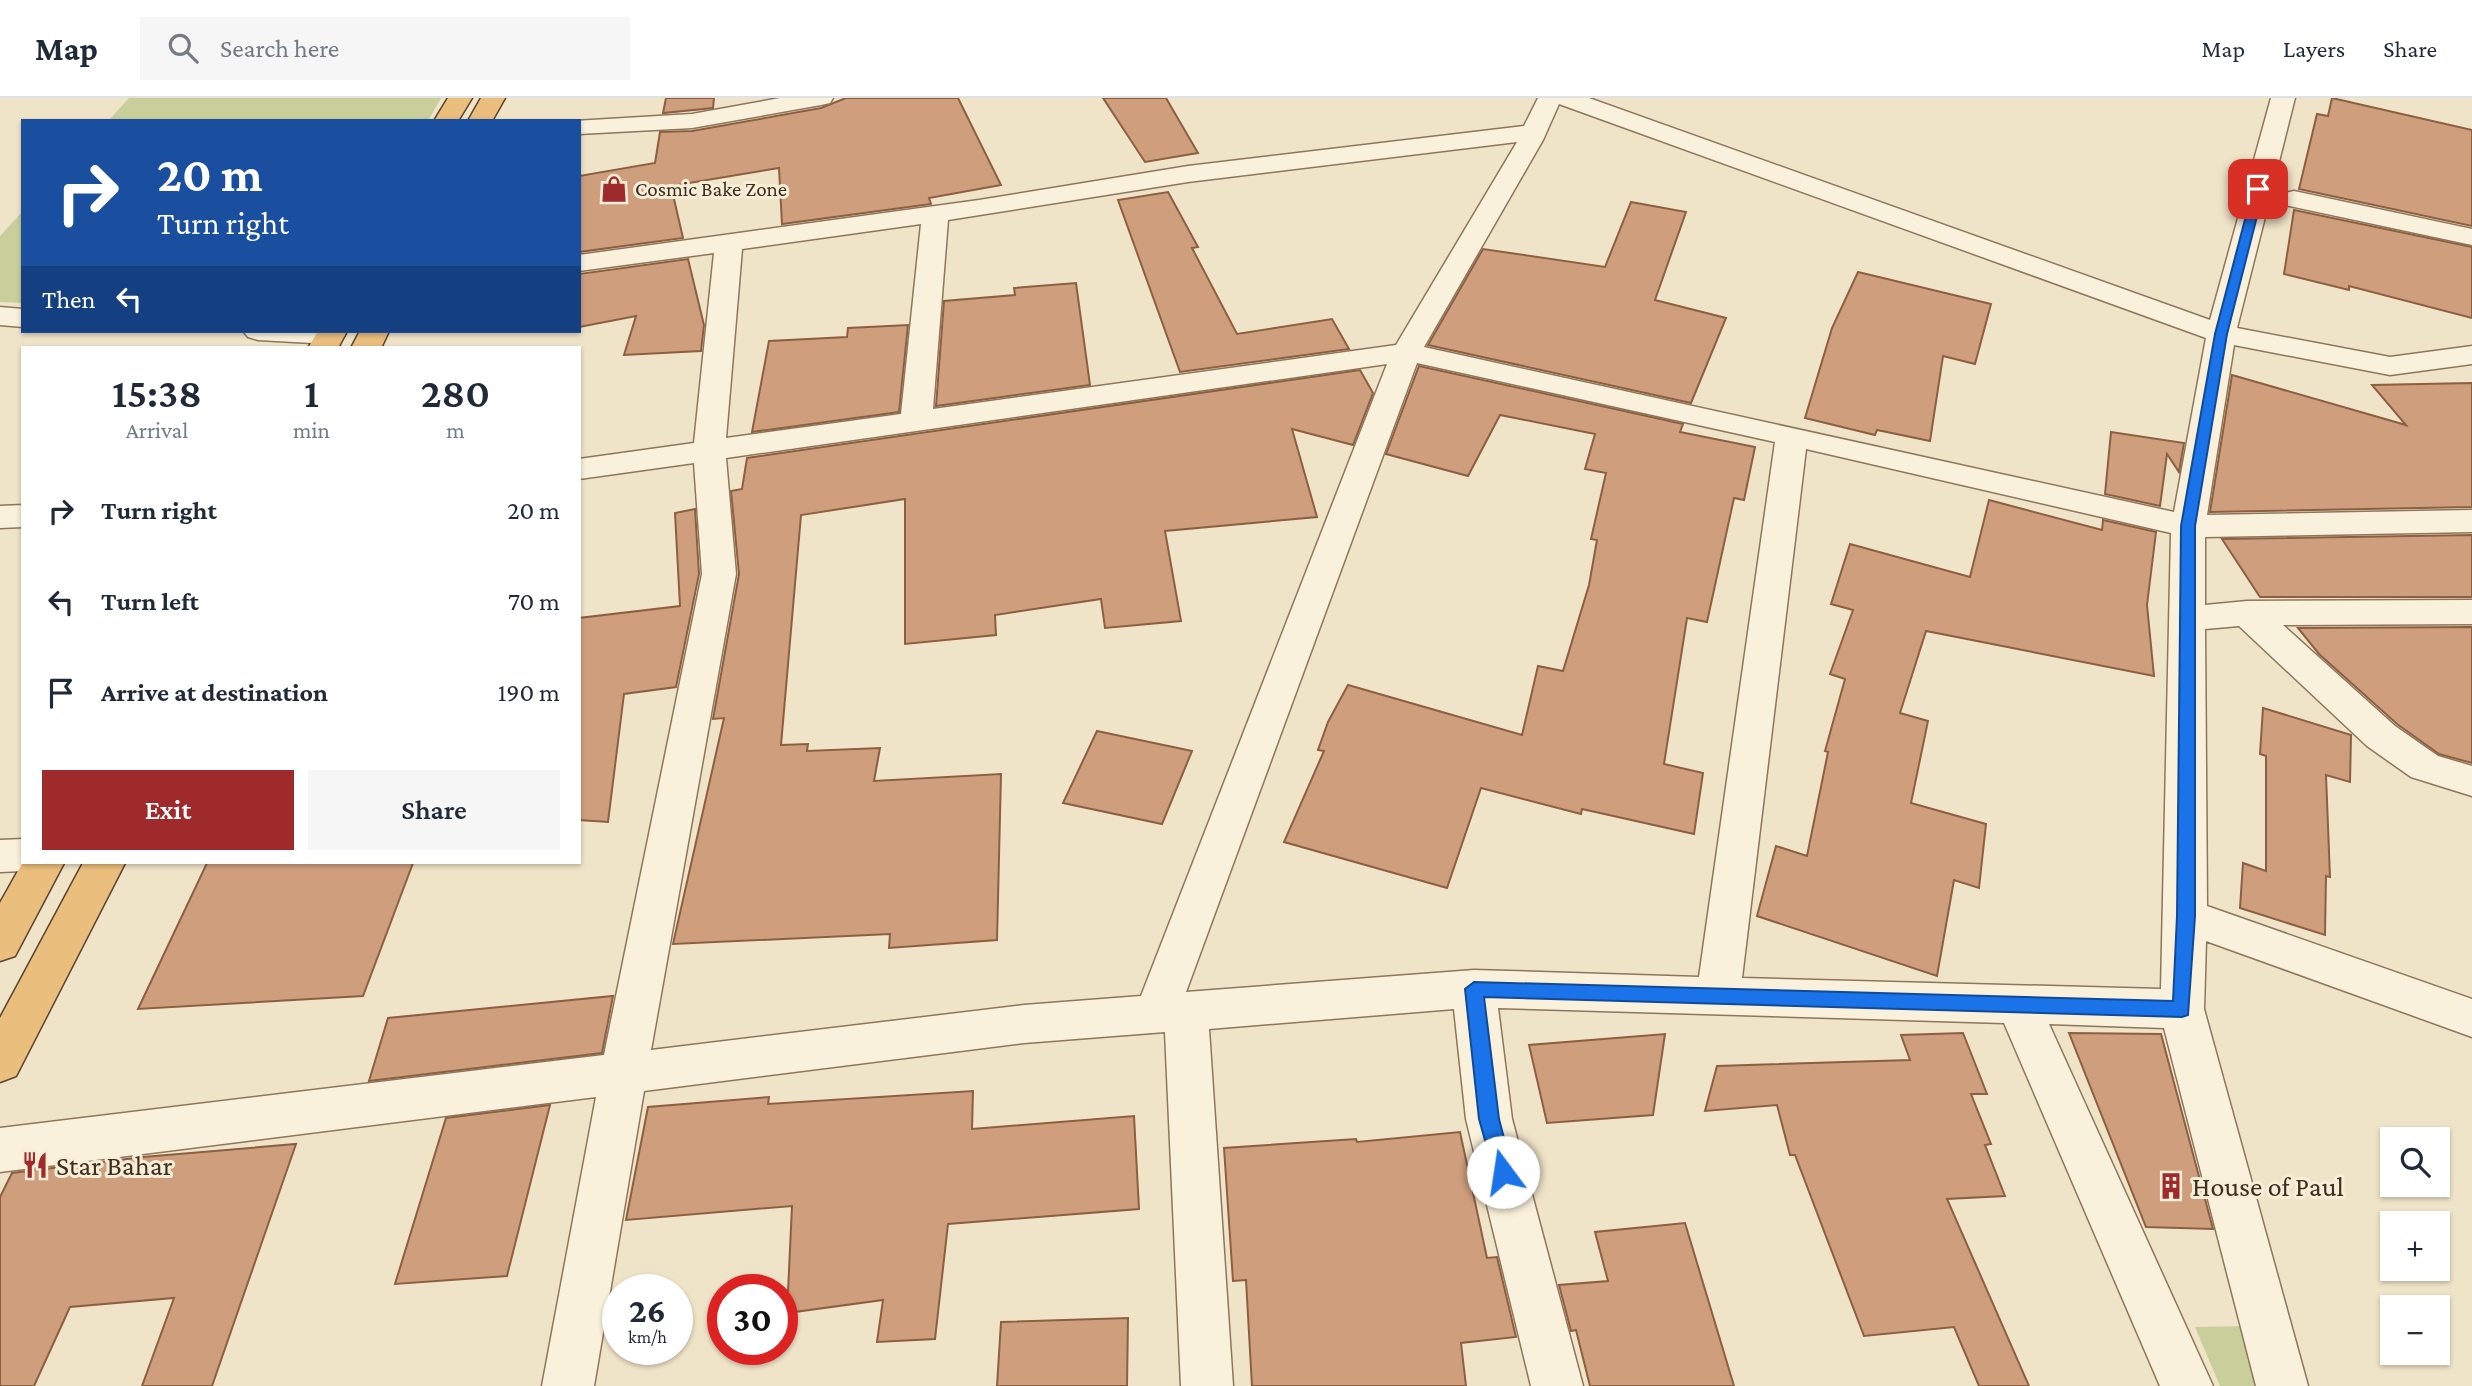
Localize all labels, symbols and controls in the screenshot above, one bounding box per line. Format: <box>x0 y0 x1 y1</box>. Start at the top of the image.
search box <box>140 17 630 80</box>
icon: search <box>164 29 202 67</box>
text: Map <box>35 30 98 67</box>
text: Search here <box>220 34 339 63</box>
text: Map <box>2201 35 2245 62</box>
text: Layers <box>2283 35 2345 62</box>
text: Share <box>2383 35 2437 62</box>
icon: right <box>42 147 133 238</box>
text: 20 m <box>157 147 263 202</box>
pin <box>2228 159 2288 219</box>
icon: arrive <box>2239 170 2277 208</box>
shop icon: Cosmic Bake Zone <box>599 174 629 204</box>
place label: Cosmic Bake Zone <box>635 177 787 201</box>
text: Turn right <box>157 205 289 241</box>
icon: left <box>110 280 148 318</box>
text: Then <box>42 285 96 314</box>
text: 15:38 <box>112 369 202 416</box>
text: 1 <box>304 369 319 416</box>
text: 280 <box>421 369 490 416</box>
text: Arrival <box>126 417 188 443</box>
text: min <box>293 417 330 443</box>
text: m <box>446 417 465 443</box>
icon: right <box>42 492 80 530</box>
text: Turn right <box>101 496 217 525</box>
text: 20 m <box>507 496 560 525</box>
icon: left <box>42 583 80 621</box>
text: Turn left <box>101 587 199 616</box>
text: 70 m <box>508 587 560 616</box>
icon: arrive <box>42 674 80 712</box>
text: Arrive at destination <box>101 678 328 707</box>
text: 190 m <box>498 678 560 707</box>
button: Exit <box>42 770 294 850</box>
button: Share <box>308 770 560 850</box>
map controls <box>2380 1127 2450 1365</box>
button: search <box>2380 1127 2450 1197</box>
position arrow <box>1466 1135 1540 1209</box>
restaurant icon: Star Bahar <box>20 1150 50 1180</box>
place label: Star Bahar <box>56 1150 173 1181</box>
building icon: House of Paul <box>2156 1171 2186 1201</box>
place label: House of Paul <box>2192 1171 2344 1202</box>
button: + <box>2380 1211 2450 1281</box>
speed limit sign: 30 <box>707 1274 798 1365</box>
text: 26 <box>629 1291 666 1330</box>
button: − <box>2380 1295 2450 1365</box>
text: km/h <box>628 1327 667 1347</box>

